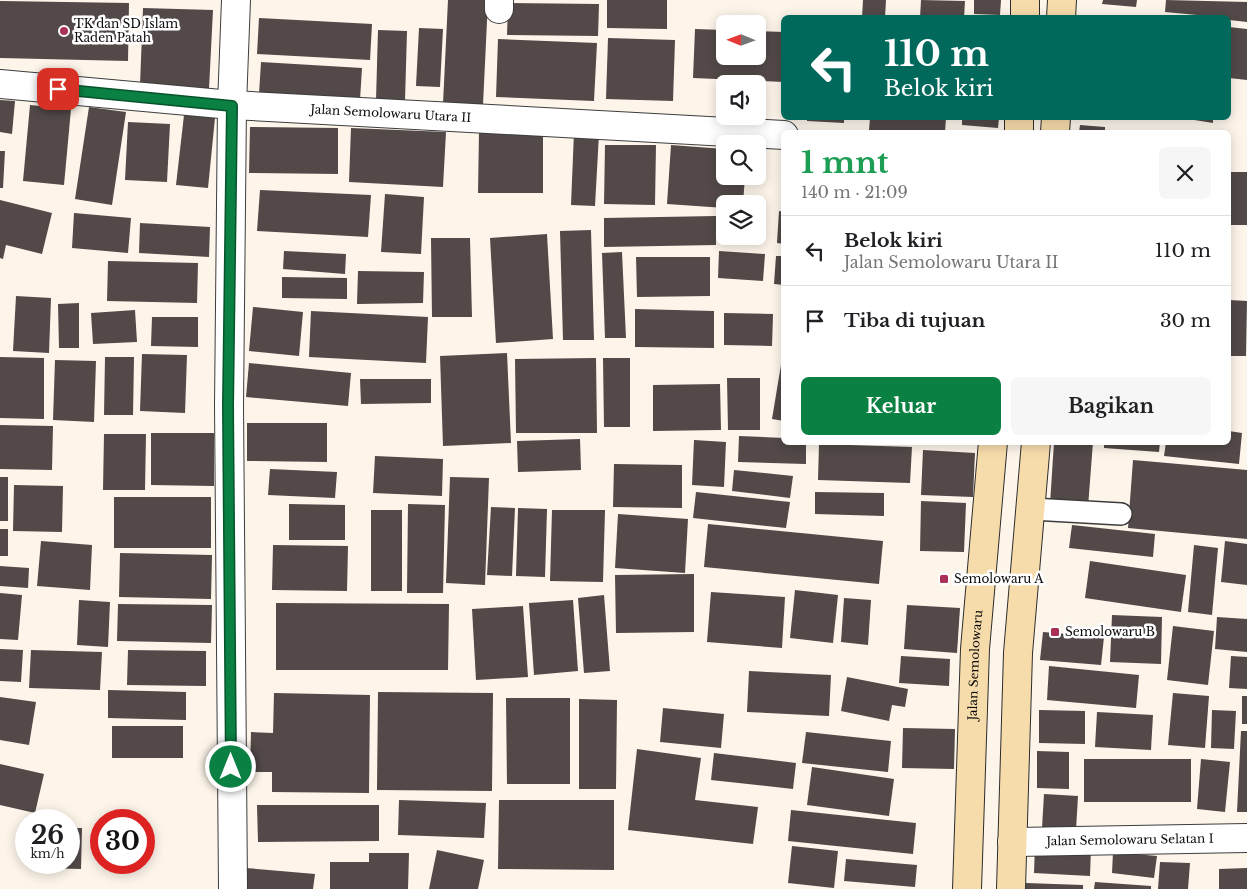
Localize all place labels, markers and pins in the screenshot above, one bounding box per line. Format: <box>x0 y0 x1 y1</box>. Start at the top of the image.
place label: TK dan SD Islam Raden Patah <box>74 16 178 45</box>
marker: TK dan SD Islam Raden Patah <box>58 25 70 37</box>
pin <box>37 68 79 110</box>
place label: Semolowaru A <box>954 571 1044 586</box>
marker: Semolowaru A <box>938 573 950 585</box>
place label: Semolowaru B <box>1065 624 1155 639</box>
marker: Semolowaru B <box>1049 626 1061 638</box>

